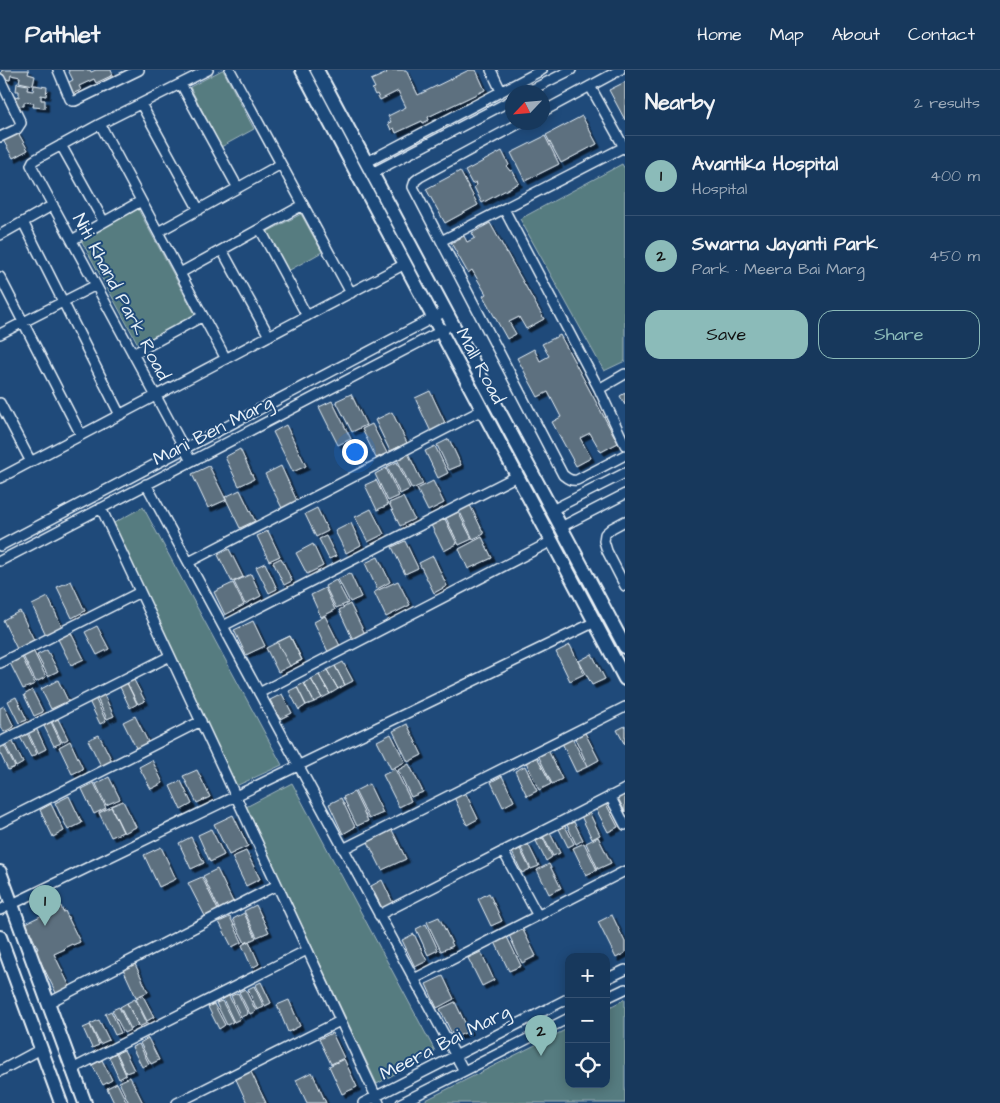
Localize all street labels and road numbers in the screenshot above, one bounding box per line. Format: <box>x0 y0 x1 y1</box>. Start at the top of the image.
street label: Niti Khand Park Road <box>66 209 177 385</box>
street label: Mall Road <box>449 323 511 409</box>
street label: Mani Ben Marg <box>148 389 279 474</box>
street label: Meera Bai Marg <box>375 998 516 1088</box>

